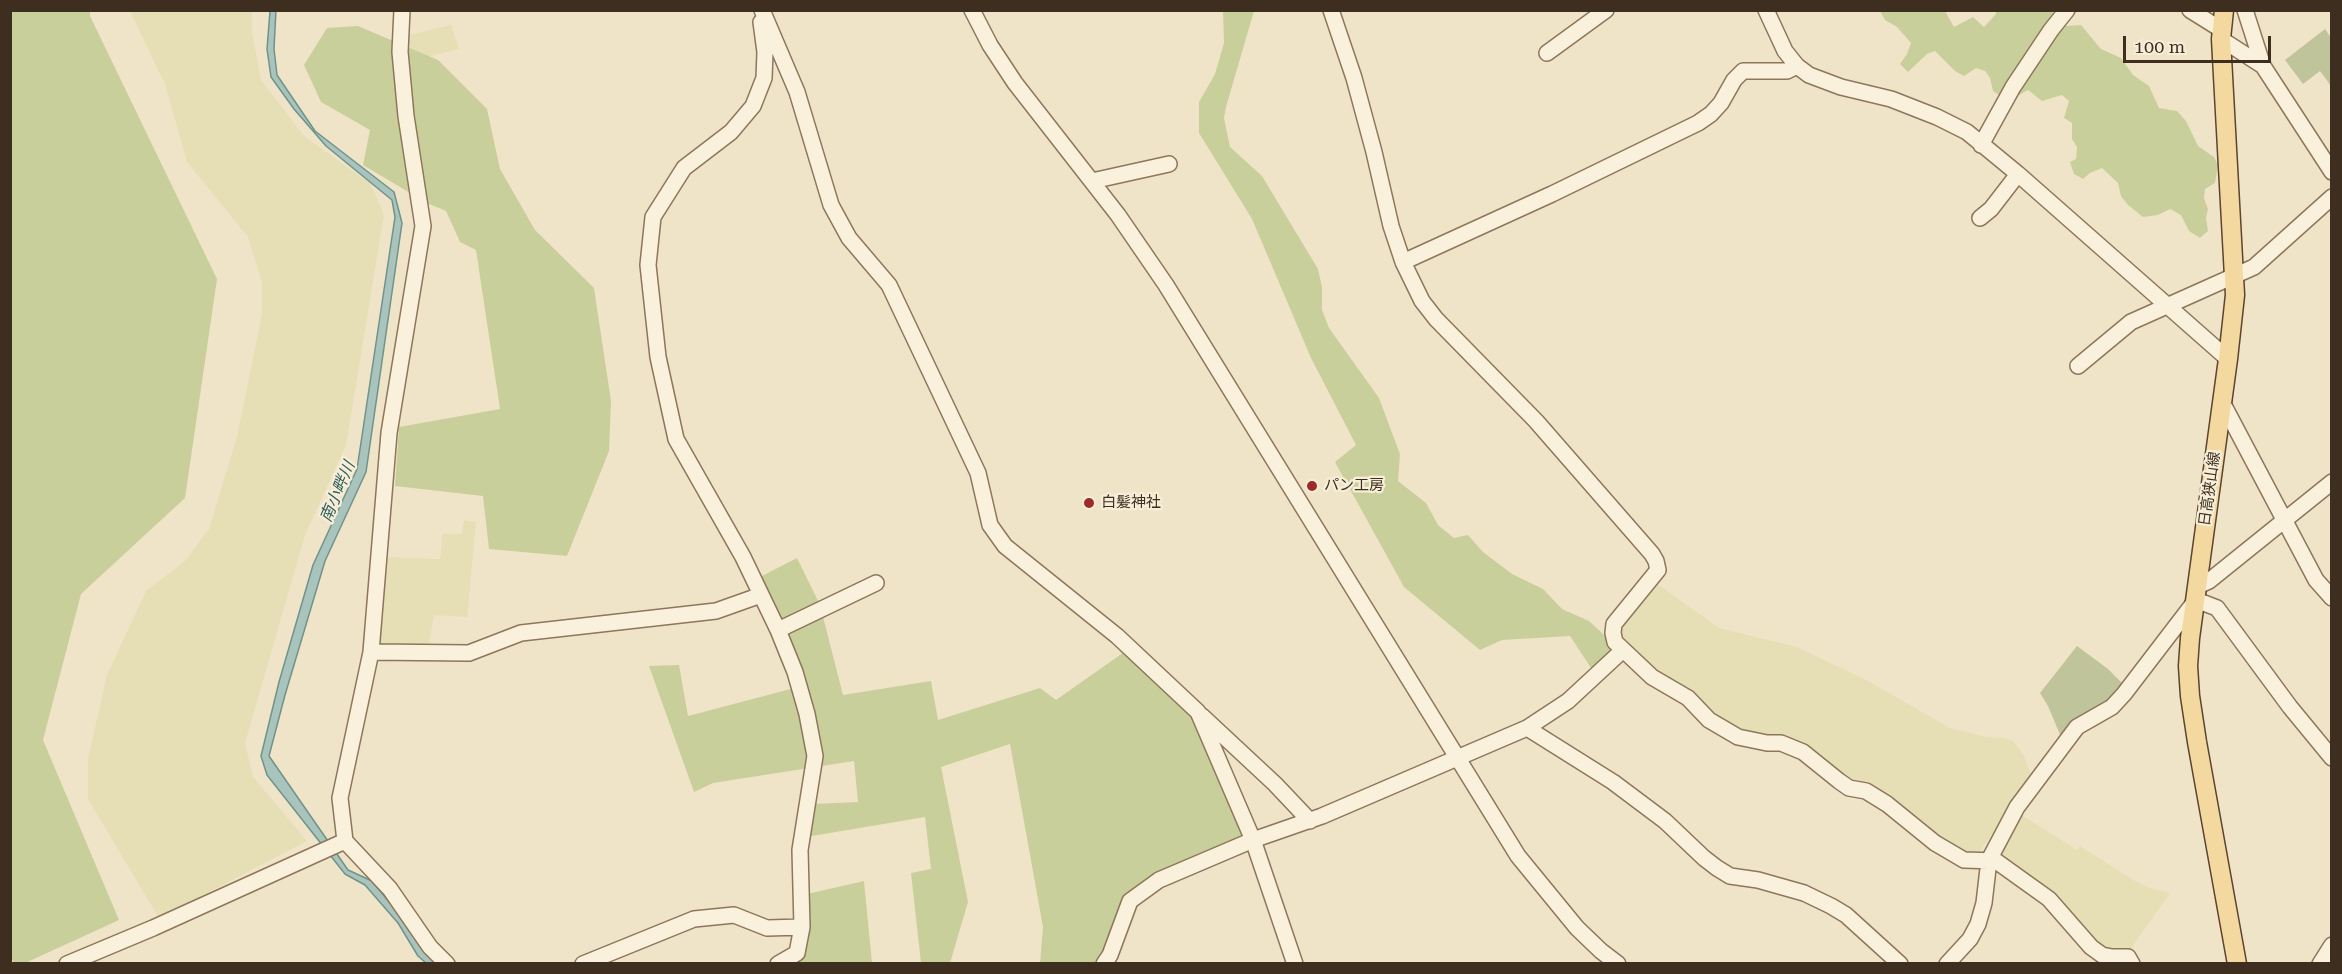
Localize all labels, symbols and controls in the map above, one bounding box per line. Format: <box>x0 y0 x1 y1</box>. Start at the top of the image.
scale bar <box>2126 24 2274 62</box>
text: 100 m <box>2134 36 2185 57</box>
street label: 日高狭山線 <box>2196 451 2224 527</box>
water label: 南小畔川 <box>317 459 359 525</box>
place label: パン工房 <box>1324 477 1384 495</box>
marker: パン工房 <box>1305 479 1319 493</box>
place label: 白髪神社 <box>1101 494 1161 512</box>
marker: 白髪神社 <box>1082 496 1096 510</box>

